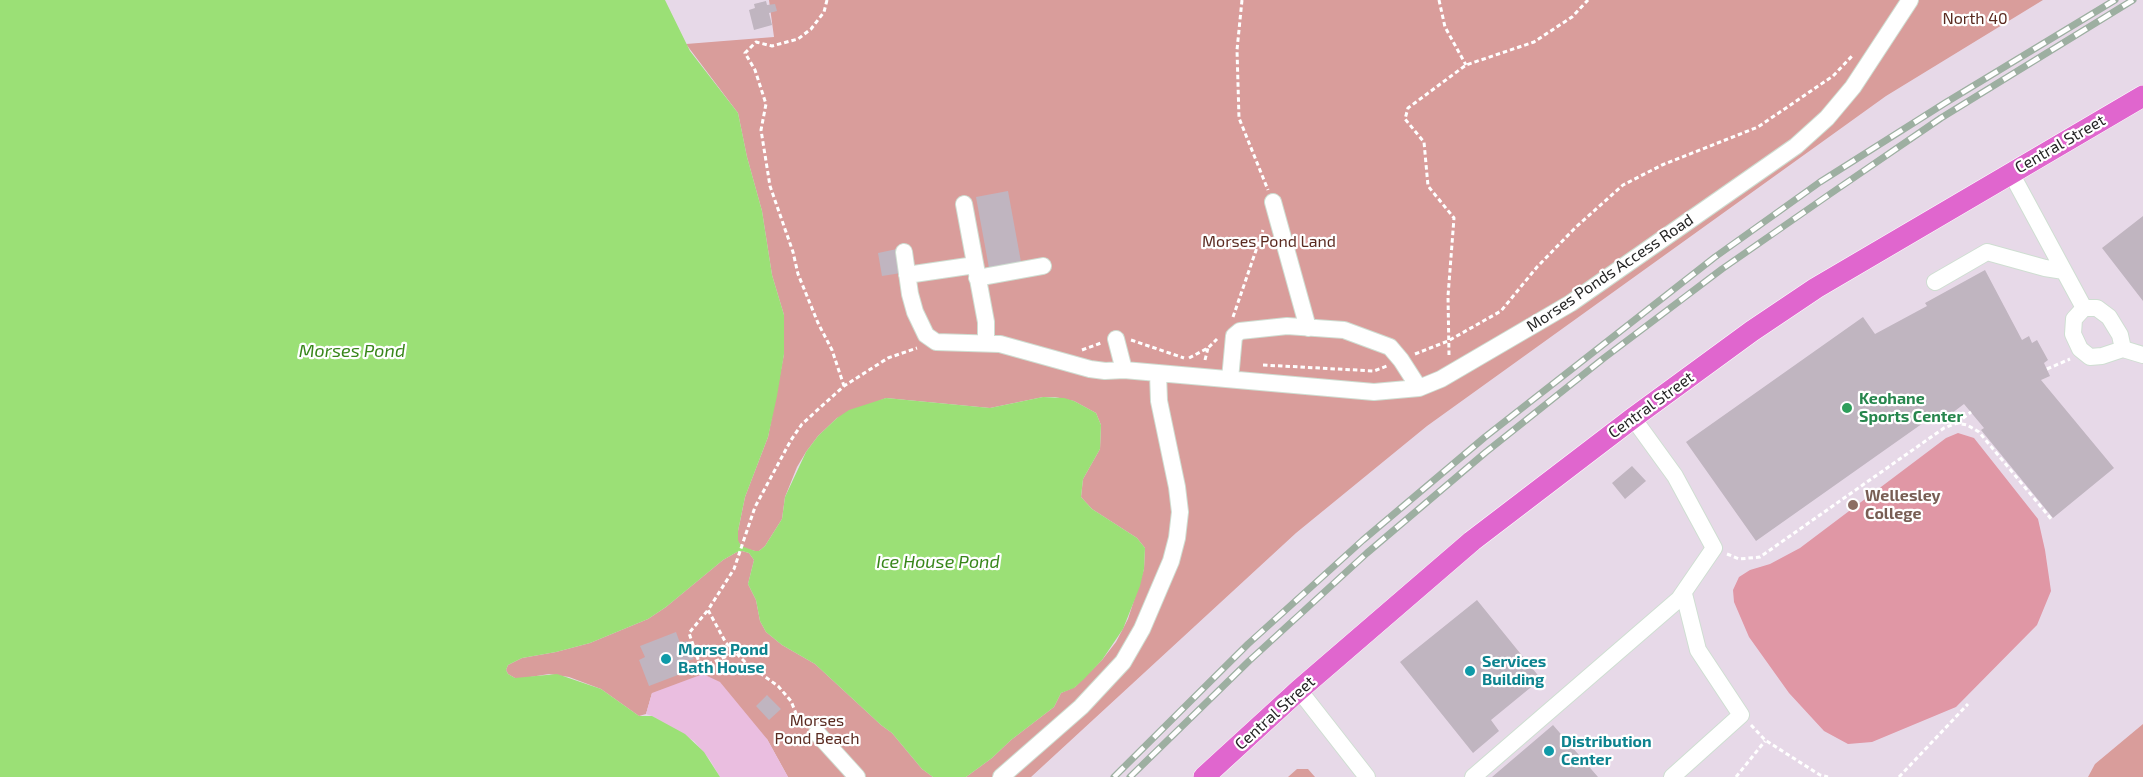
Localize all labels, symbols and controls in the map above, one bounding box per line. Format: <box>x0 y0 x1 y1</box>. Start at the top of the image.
park label: North 40 <box>1942 9 2008 29</box>
street label: Central Street <box>2011 110 2109 178</box>
street label: Morses Ponds Access Road <box>1523 210 1697 336</box>
park label: Morses Pond Land <box>1202 232 1336 252</box>
water label: Morses Pond <box>299 340 405 362</box>
street label: Central Street <box>1604 368 1698 442</box>
place label: Keohane Sports Center <box>1859 389 1963 427</box>
marker: Keohane Sports Center <box>1840 401 1854 415</box>
place label: Wellesley College <box>1865 486 1941 524</box>
marker: Wellesley College <box>1846 498 1860 512</box>
water label: Ice House Pond <box>876 551 1000 573</box>
place label: Morse Pond Bath House <box>678 640 768 678</box>
marker: Morse Pond Bath House <box>659 652 673 666</box>
place label: Services Building <box>1482 652 1546 690</box>
marker: Services Building <box>1463 664 1477 678</box>
street label: Central Street <box>1231 672 1319 754</box>
park label: Morses Pond Beach <box>775 711 859 749</box>
place label: Distribution Center <box>1561 732 1652 770</box>
marker: Distribution Center <box>1542 744 1556 758</box>

